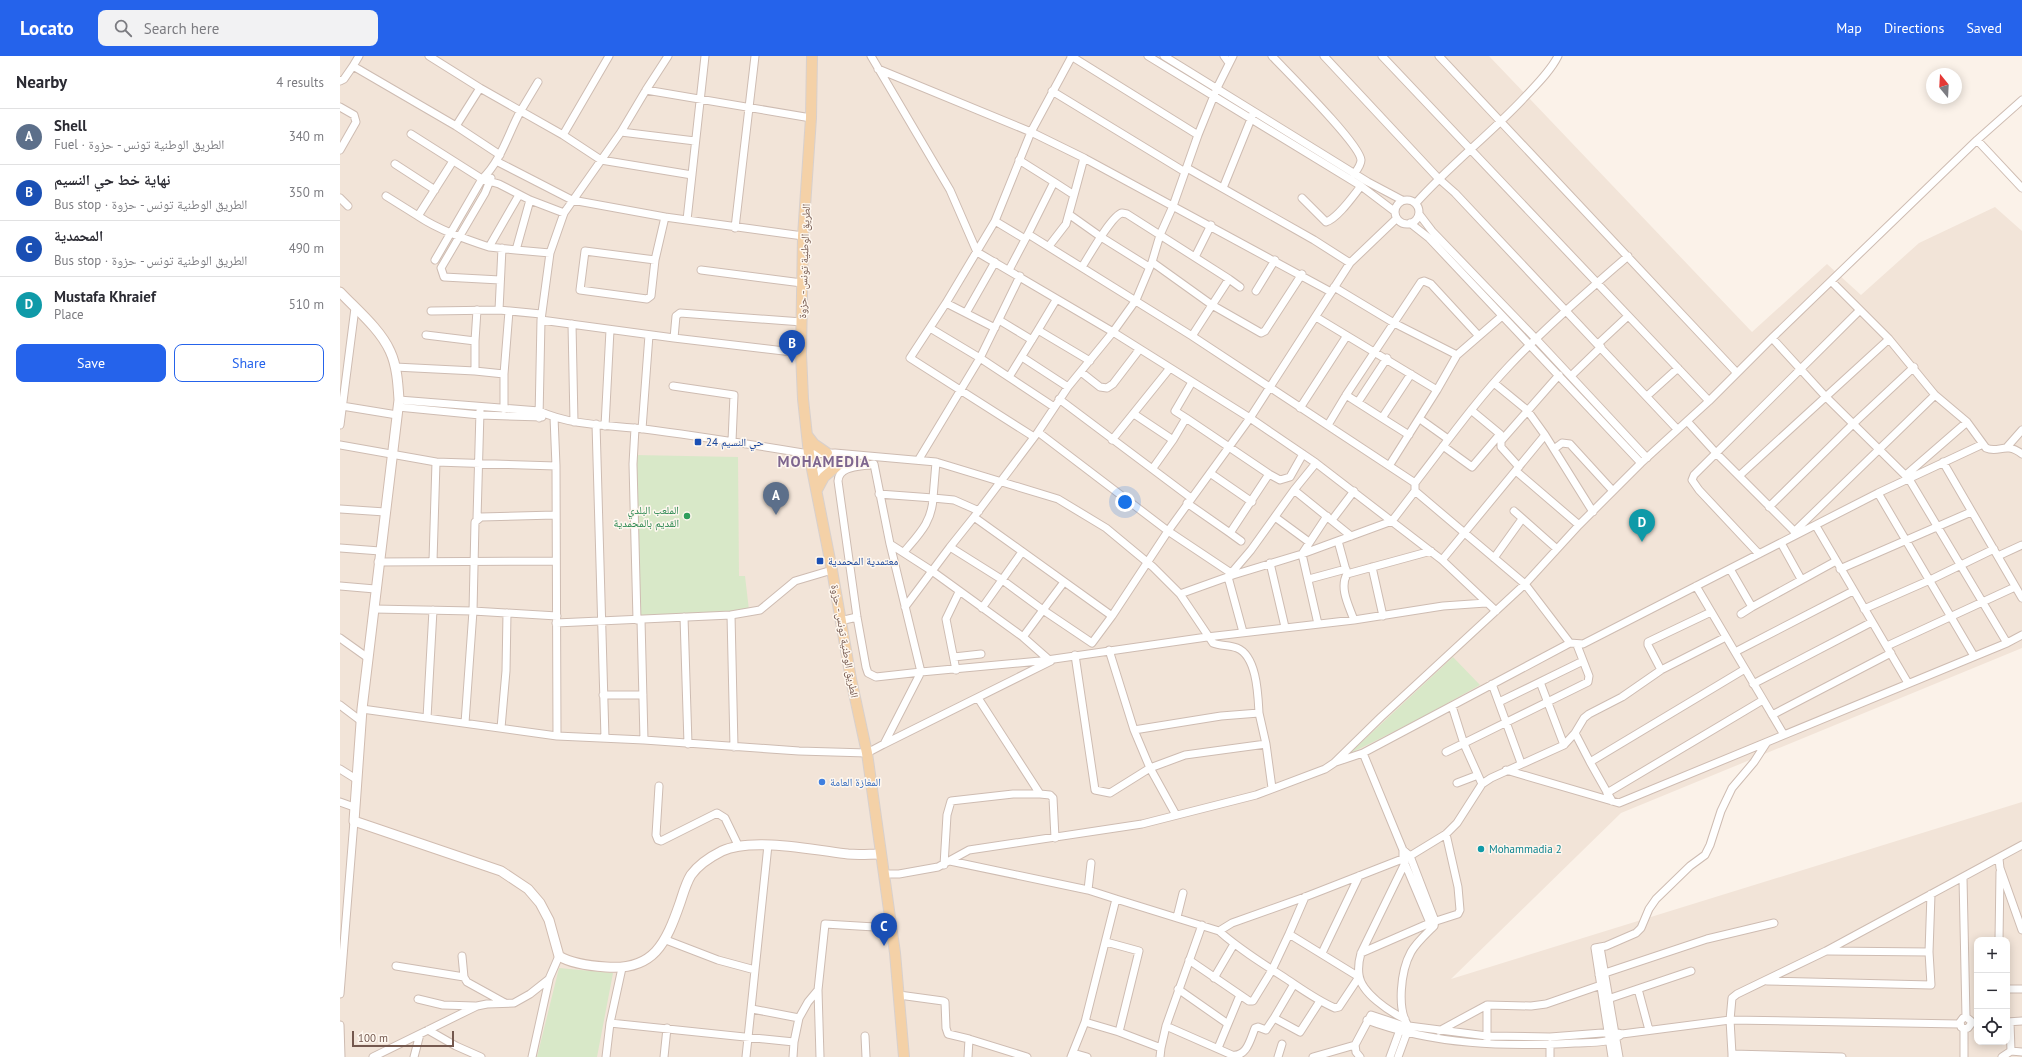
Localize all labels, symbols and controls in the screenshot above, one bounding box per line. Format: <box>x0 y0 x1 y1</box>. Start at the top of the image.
search box <box>98 10 378 46</box>
text: Locato <box>20 16 74 40</box>
icon: search <box>112 17 134 39</box>
text: Search here <box>144 19 219 38</box>
text: Map <box>1836 19 1862 37</box>
text: Directions <box>1884 19 1944 37</box>
text: Saved <box>1966 19 2002 37</box>
north arrow <box>1926 68 1962 104</box>
text: Nearby <box>16 71 67 93</box>
text: 4 results <box>276 74 324 91</box>
text: Shell <box>54 116 87 135</box>
text: A <box>25 128 33 145</box>
text: 340 m <box>289 128 324 145</box>
text: Fuel · الطريق الوطنية تونس - حزوة <box>54 136 224 153</box>
text: نهاية خط حي النسيم <box>54 170 170 189</box>
text: B <box>25 184 33 201</box>
text: 350 m <box>289 184 324 201</box>
text: Bus stop · الطريق الوطنية تونس - حزوة <box>54 196 247 213</box>
street label: الطريق الوطنية تونس - حزوة <box>795 203 813 319</box>
text: المحمدية <box>54 226 103 245</box>
text: C <box>25 240 33 257</box>
text: 490 m <box>289 240 324 257</box>
text: Bus stop · الطريق الوطنية تونس - حزوة <box>54 252 247 269</box>
text: Mustafa Khraief <box>54 287 156 306</box>
text: D <box>25 296 33 313</box>
text: 510 m <box>289 296 324 313</box>
text: Place <box>54 306 84 323</box>
pin: B <box>779 330 805 363</box>
button: Save <box>16 344 166 382</box>
button: Share <box>174 344 324 382</box>
place label: حي النسيم 24 <box>706 435 764 451</box>
marker: حي النسيم 24 <box>693 437 703 447</box>
district label: MOHAMEDIA <box>778 452 870 471</box>
pin: A <box>763 482 789 515</box>
your location <box>1115 492 1135 512</box>
place label: الملعب البلدي القديم بالمحمدية <box>614 503 679 531</box>
pin: D <box>1629 509 1655 542</box>
marker: الملعب البلدي القديم بالمحمدية <box>682 511 692 521</box>
place label: معتمدية المحمدية <box>828 554 898 568</box>
marker: معتمدية المحمدية <box>815 556 825 566</box>
street label: الطريق الوطنية تونس - حزوة <box>828 583 862 699</box>
place label: المغازة العامة <box>830 775 881 789</box>
marker: المغازة العامة <box>817 777 827 787</box>
place label: Mohammadia 2 <box>1489 842 1562 856</box>
marker: Mohammadia 2 <box>1476 844 1486 854</box>
pin: C <box>871 913 897 946</box>
map controls <box>1974 937 2010 1045</box>
button: + <box>1974 937 2010 973</box>
button: − <box>1974 973 2010 1009</box>
button: locate <box>1974 1009 2010 1045</box>
scale bar <box>352 1029 454 1048</box>
text: 100 m <box>358 1031 388 1045</box>

